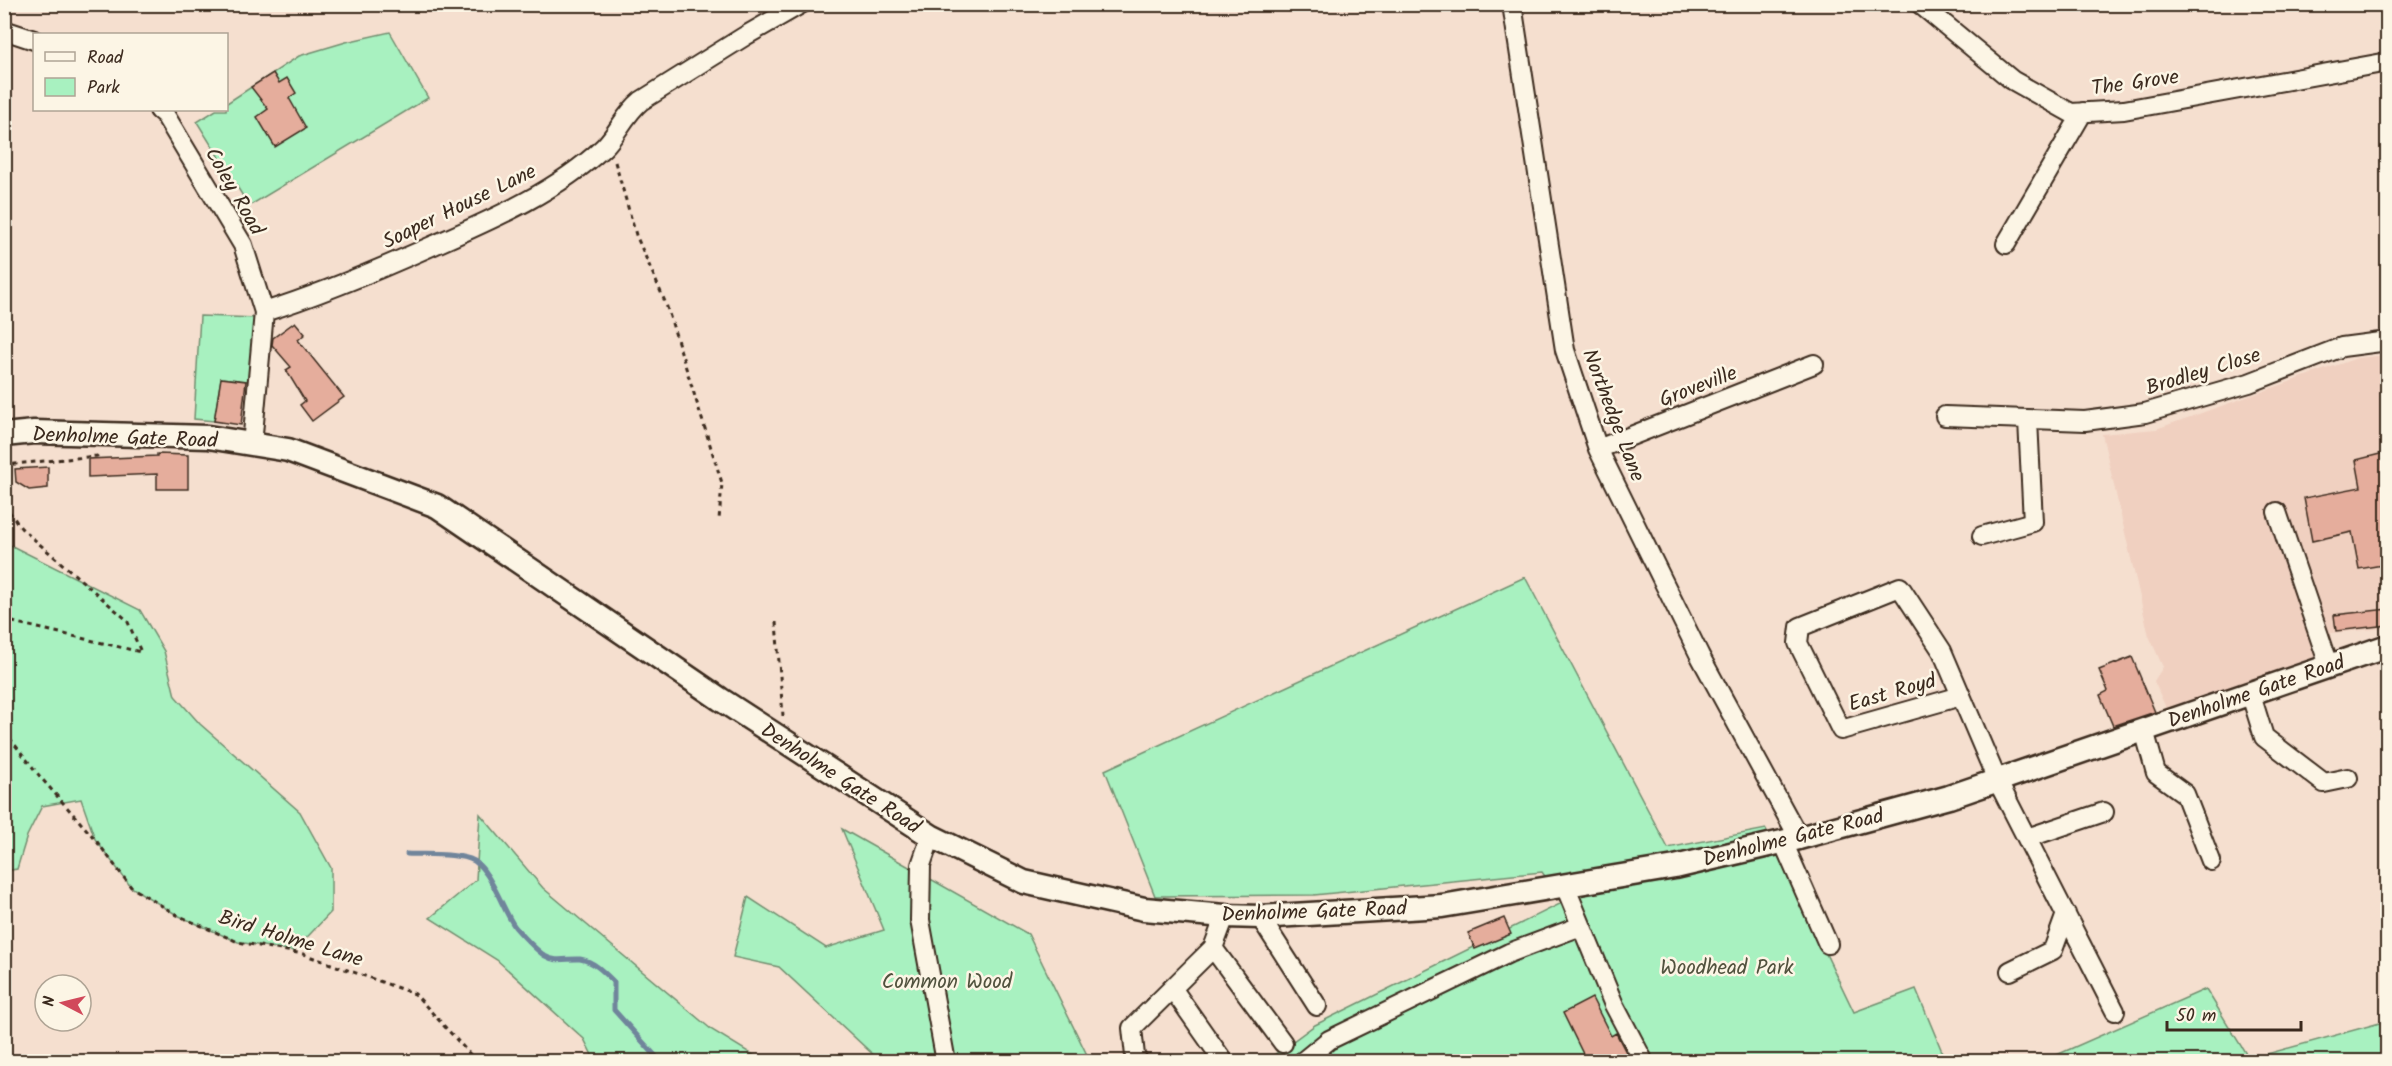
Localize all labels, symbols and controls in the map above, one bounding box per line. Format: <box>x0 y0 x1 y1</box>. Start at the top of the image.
legend <box>33 33 228 111</box>
text: Road <box>87 44 124 73</box>
street label: The Grove <box>2089 61 2182 106</box>
text: Park <box>87 74 120 103</box>
street label: Coley Road <box>195 141 273 242</box>
street label: Soaper House Lane <box>377 155 543 259</box>
street label: Brodley Close <box>2142 339 2266 406</box>
street label: Northedge Lane <box>1572 344 1653 487</box>
street label: Groveville <box>1655 357 1743 417</box>
street label: Denholme Gate Road <box>32 419 219 458</box>
street label: Denholme Gate Road <box>2163 646 2350 738</box>
street label: East Royd <box>1845 665 1941 722</box>
street label: Denholme Gate Road <box>753 715 927 844</box>
street label: Denholme Gate Road <box>1699 800 1888 877</box>
street label: Denholme Gate Road <box>1221 893 1408 932</box>
street label: Bird Holme Lane <box>214 902 367 977</box>
park label: Woodhead Park <box>1660 952 1794 985</box>
park label: Common Wood <box>882 966 1013 999</box>
north arrow <box>33 973 93 1033</box>
scale bar <box>2167 994 2300 1032</box>
text: N <box>37 995 63 1008</box>
text: 50 m <box>2176 1002 2216 1031</box>

